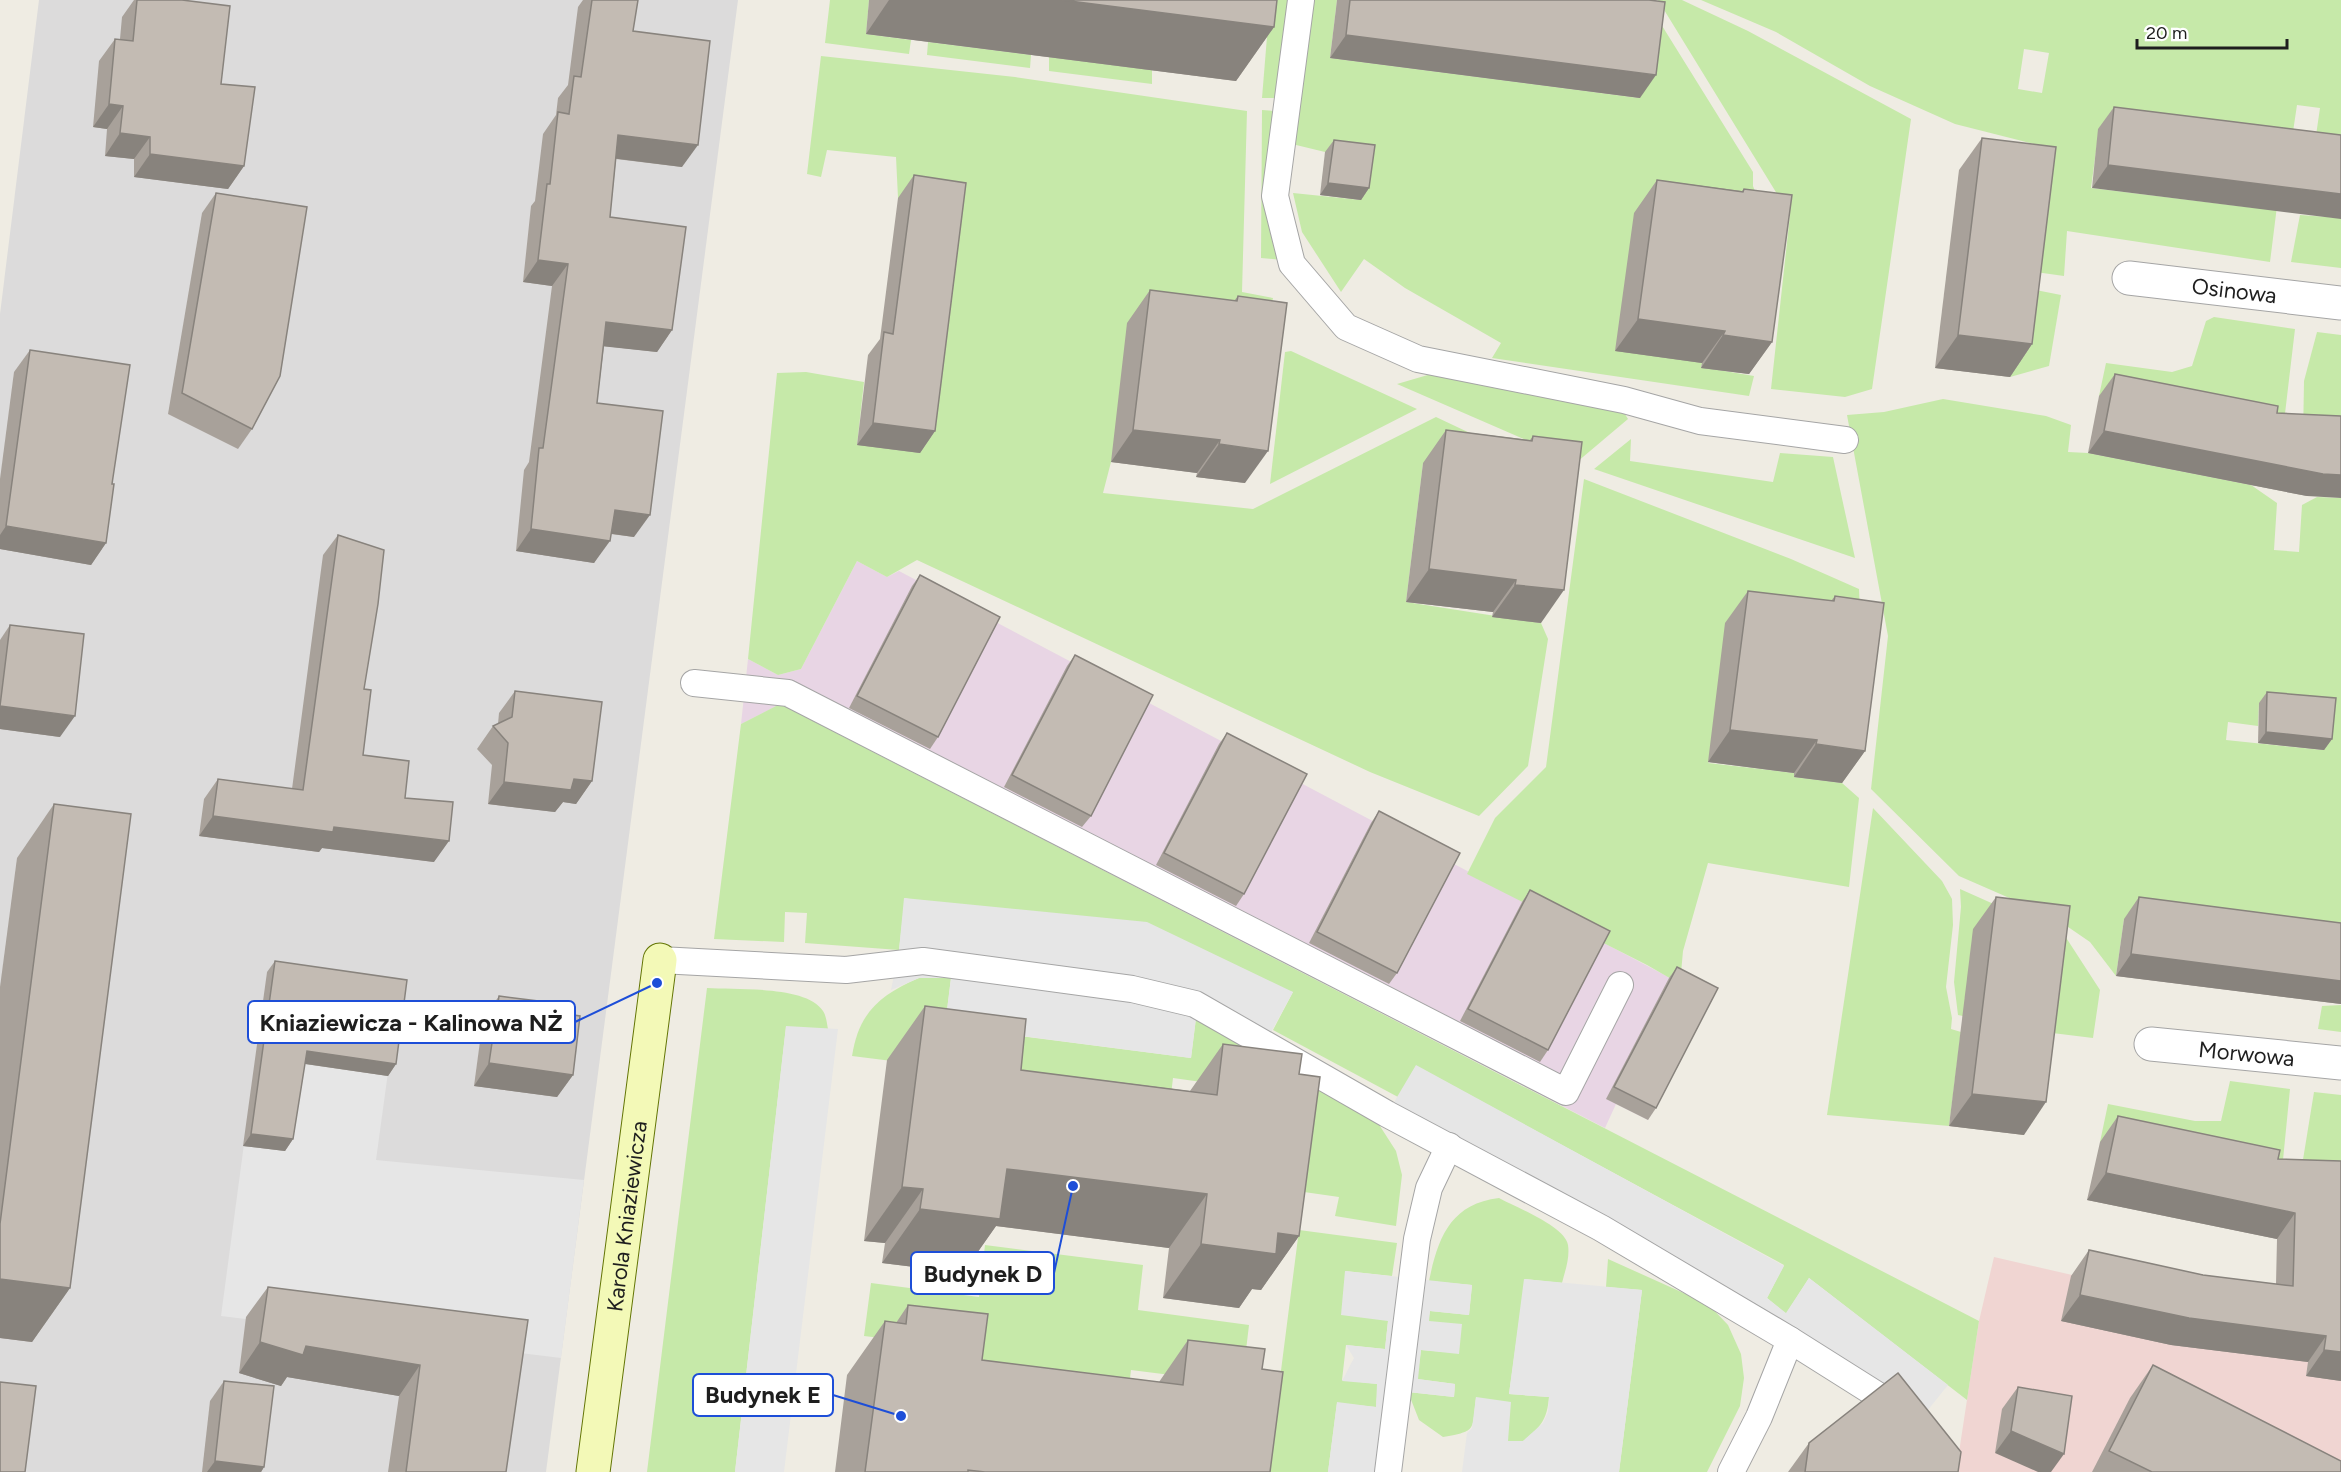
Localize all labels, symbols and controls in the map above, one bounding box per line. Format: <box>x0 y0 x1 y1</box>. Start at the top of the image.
scale bar <box>2137 12 2287 50</box>
text: 20 m <box>2146 22 2187 44</box>
street label: Osinowa <box>2190 273 2278 309</box>
callout: Kniaziewicza - Kalinowa NŻ <box>248 1001 575 1043</box>
text: Kniaziewicza - Kalinowa NŻ <box>259 1008 563 1037</box>
street label: Morwowa <box>2197 1036 2296 1072</box>
street label: Karola Kniaziewicza <box>601 1119 653 1313</box>
callout: Budynek D <box>911 1252 1054 1294</box>
text: Budynek D <box>924 1259 1042 1288</box>
callout: Budynek E <box>693 1374 833 1416</box>
text: Budynek E <box>705 1380 821 1409</box>

